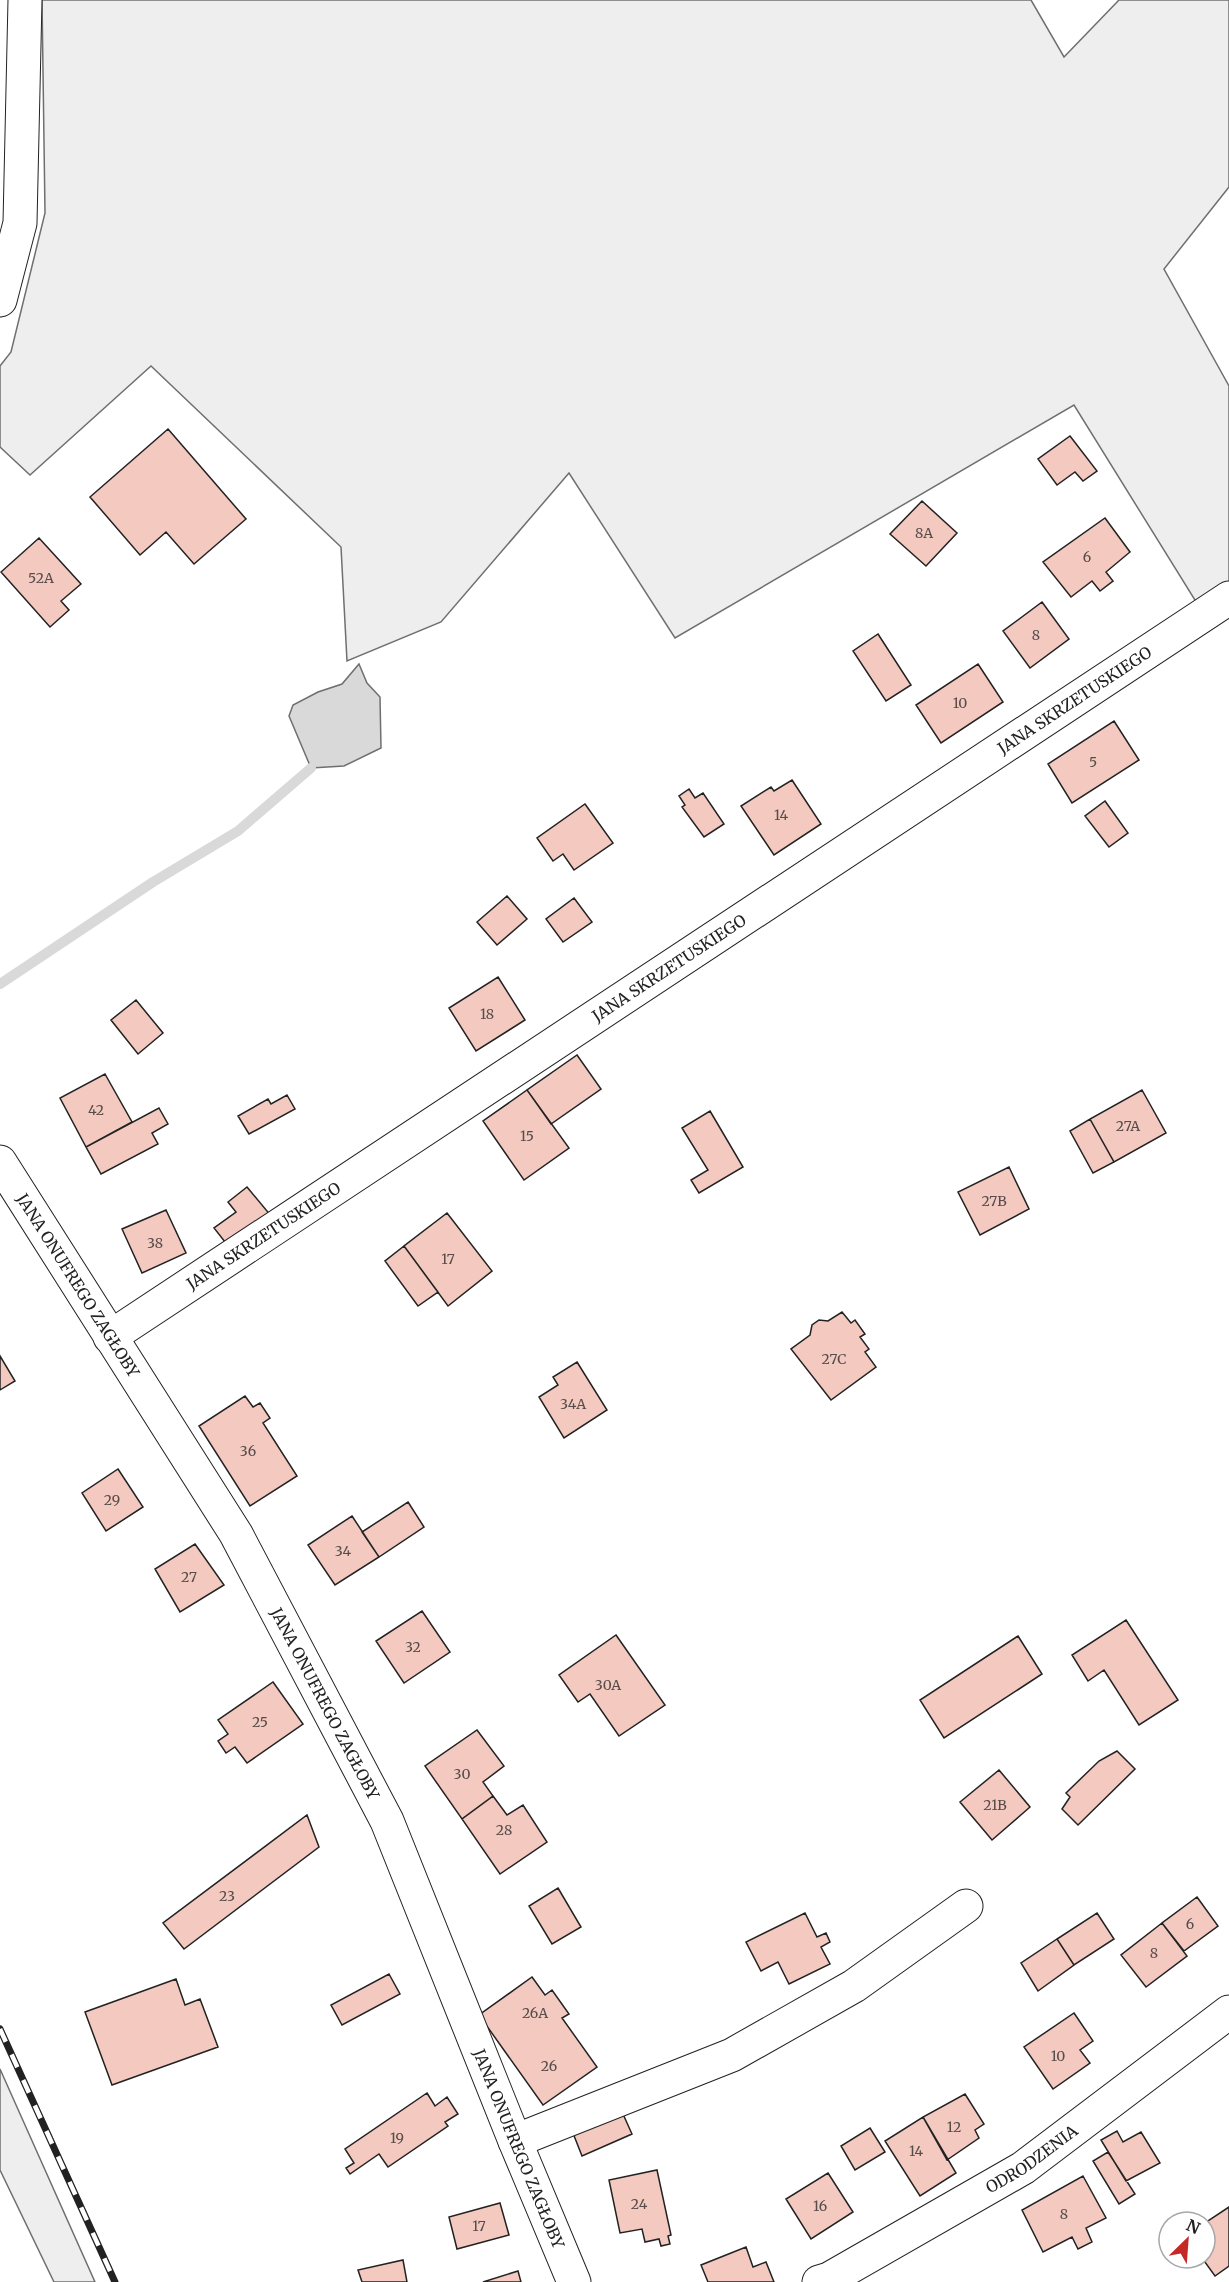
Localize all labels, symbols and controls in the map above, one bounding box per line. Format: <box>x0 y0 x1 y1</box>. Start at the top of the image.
house number: 8A <box>915 524 933 542</box>
house number: 6 <box>1083 548 1091 566</box>
house number: 52A <box>28 569 54 587</box>
house number: 8 <box>1032 626 1040 644</box>
street label: JANA SKRZETUSKIEGO <box>993 642 1156 759</box>
house number: 10 <box>953 694 967 712</box>
house number: 5 <box>1089 753 1097 771</box>
house number: 14 <box>774 806 788 824</box>
street label: JANA SKRZETUSKIEGO <box>587 909 750 1026</box>
house number: 18 <box>480 1005 494 1023</box>
house number: 42 <box>88 1101 104 1119</box>
house number: 27A <box>1116 1117 1140 1135</box>
house number: 15 <box>520 1127 534 1145</box>
street label: JANA SKRZETUSKIEGO <box>182 1177 345 1294</box>
street label: JANA ONUFREGO ZAGŁOBY <box>12 1189 144 1381</box>
house number: 27B <box>981 1192 1007 1210</box>
house number: 38 <box>147 1234 163 1252</box>
house number: 17 <box>441 1250 455 1268</box>
house number: 27C <box>822 1350 846 1368</box>
house number: 34A <box>560 1395 586 1413</box>
house number: 36 <box>240 1442 256 1460</box>
house number: 29 <box>104 1491 120 1509</box>
house number: 34 <box>335 1542 352 1560</box>
house number: 27 <box>181 1568 197 1586</box>
street label: JANA ONUFREGO ZAGŁOBY <box>266 1603 384 1803</box>
house number: 32 <box>405 1638 421 1656</box>
house number: 30A <box>595 1676 621 1694</box>
house number: 25 <box>252 1713 268 1731</box>
house number: 30 <box>454 1765 470 1783</box>
house number: 21B <box>983 1796 1007 1814</box>
house number: 28 <box>496 1821 512 1839</box>
house number: 23 <box>219 1887 235 1905</box>
house number: 6 <box>1186 1915 1194 1933</box>
house number: 8 <box>1150 1944 1158 1962</box>
house number: 26A <box>522 2004 548 2022</box>
street label: JANA ONUFREGO ZAGŁOBY <box>469 2045 569 2252</box>
house number: 10 <box>1051 2047 1065 2065</box>
house number: 26 <box>541 2057 557 2075</box>
house number: 12 <box>947 2118 961 2136</box>
street label: ODRODZENIA <box>982 2120 1082 2197</box>
house number: 19 <box>390 2129 404 2147</box>
house number: 14 <box>909 2142 923 2160</box>
house number: 24 <box>631 2195 648 2213</box>
house number: 16 <box>813 2197 827 2215</box>
house number: 8 <box>1060 2205 1068 2223</box>
north arrow <box>1157 2210 1217 2270</box>
text: N <box>1183 2215 1204 2238</box>
house number: 17 <box>472 2217 486 2235</box>

